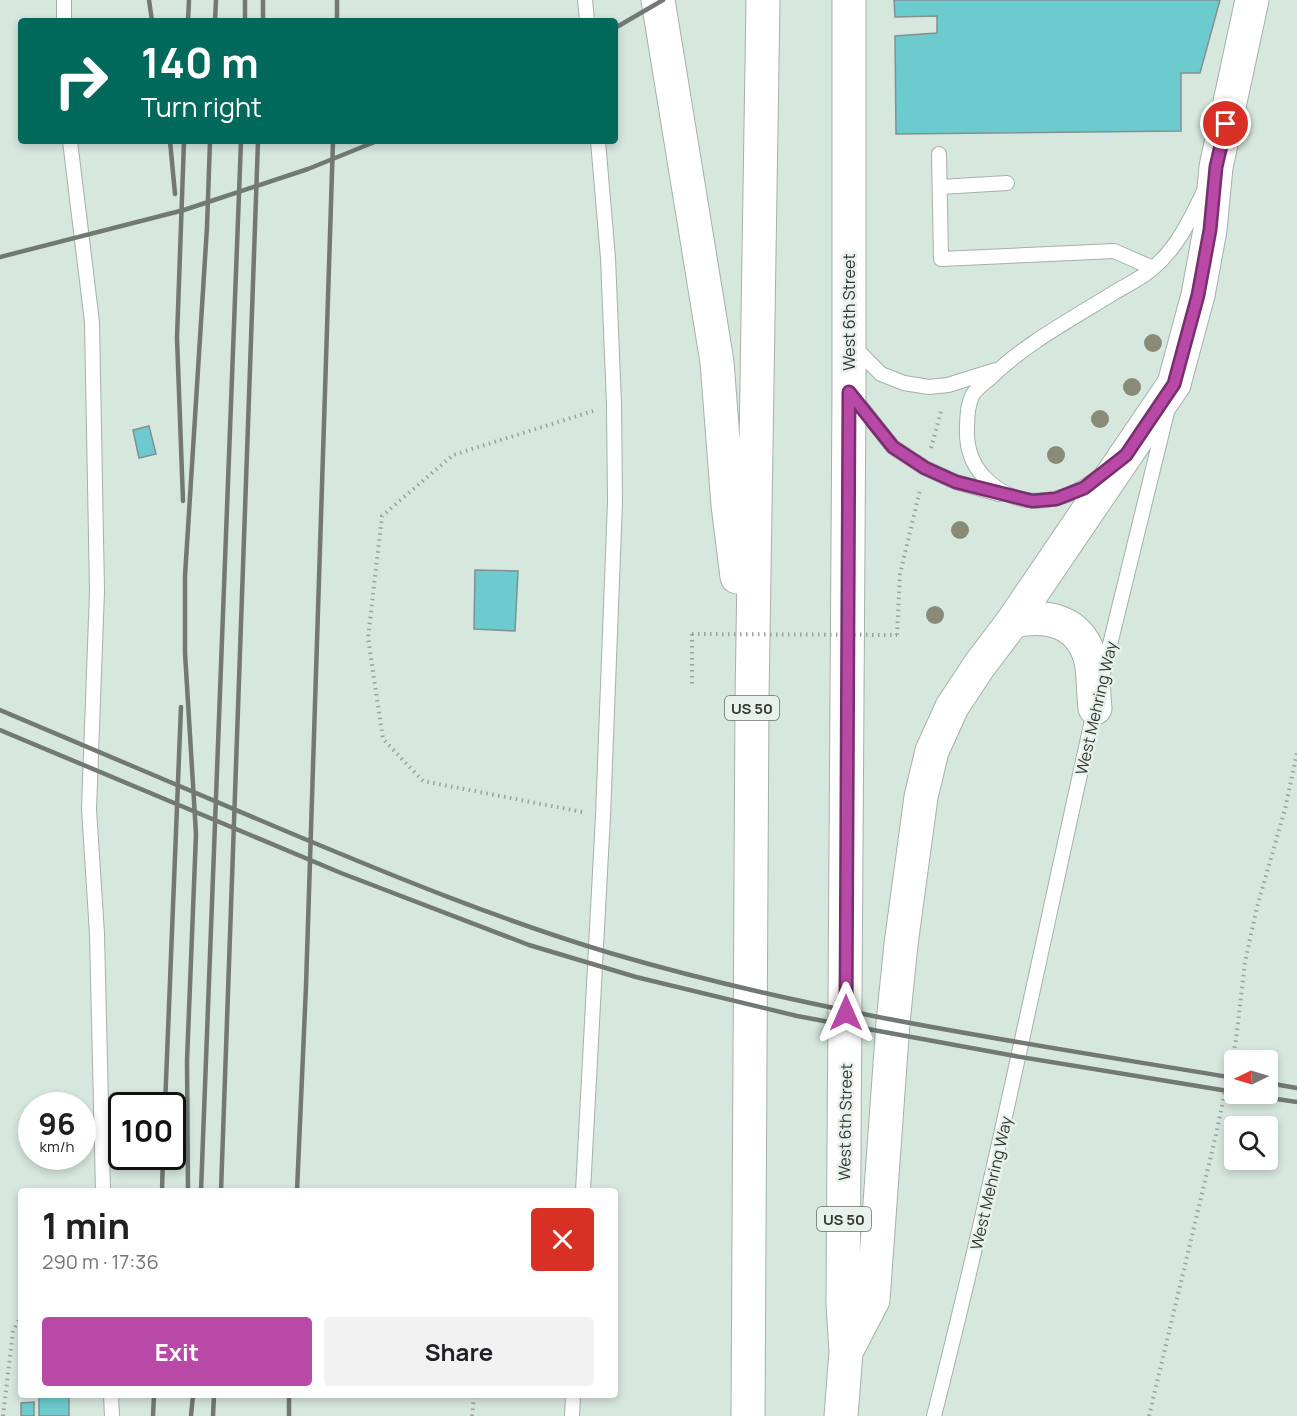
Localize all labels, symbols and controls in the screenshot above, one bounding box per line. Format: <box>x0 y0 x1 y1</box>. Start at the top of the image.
text: 140 m <box>141 33 259 91</box>
icon: right <box>42 42 120 120</box>
text: Turn right <box>141 88 262 125</box>
pin <box>1200 98 1251 149</box>
icon: arrive <box>1209 107 1242 140</box>
street label: West 6th Street <box>838 253 860 371</box>
street label: West Mehring Way <box>1070 639 1122 777</box>
road number: US 50 <box>725 696 779 720</box>
position arrow <box>814 981 878 1045</box>
north arrow <box>1224 1050 1278 1104</box>
map controls <box>1224 1050 1278 1170</box>
street label: West 6th Street <box>833 1063 857 1181</box>
speed limit sign: 100 <box>108 1092 186 1170</box>
text: 96 <box>38 1103 76 1144</box>
street label: West Mehring Way <box>965 1114 1017 1252</box>
button: search <box>1224 1116 1278 1170</box>
text: km/h <box>40 1136 74 1157</box>
text: 1 min <box>42 1201 130 1250</box>
road number: US 50 <box>817 1207 871 1231</box>
button: close <box>531 1208 594 1271</box>
text: 290 m · 17:36 <box>42 1248 159 1275</box>
button: Exit <box>42 1317 312 1386</box>
button: Share <box>324 1317 594 1386</box>

